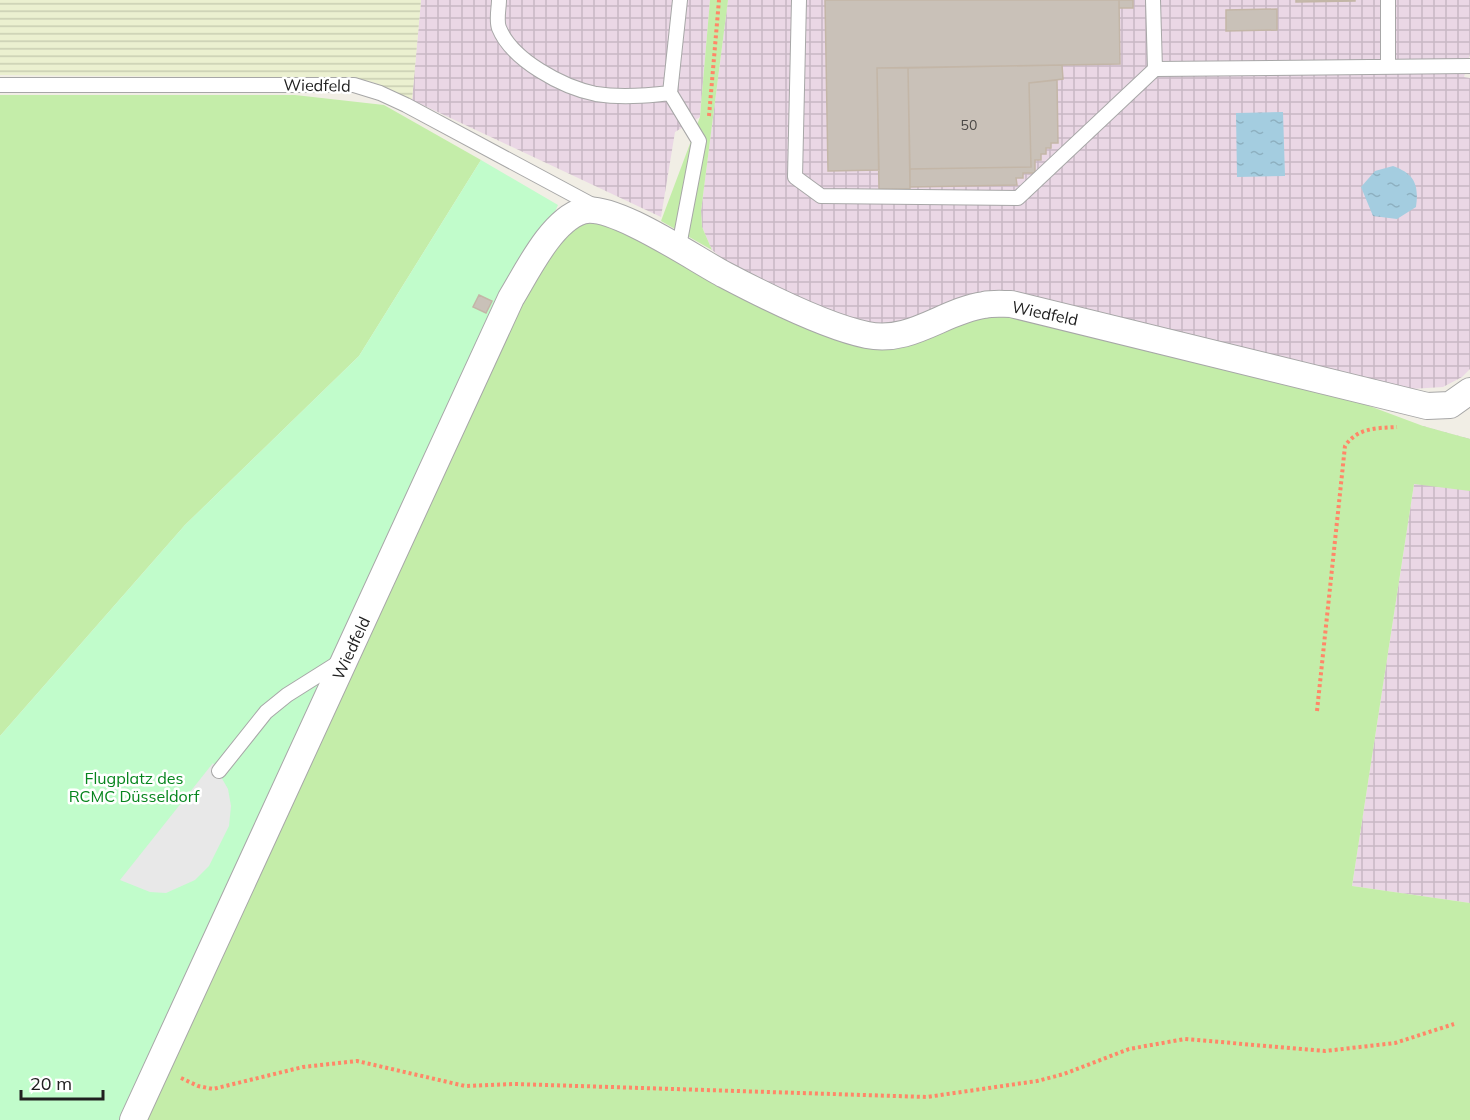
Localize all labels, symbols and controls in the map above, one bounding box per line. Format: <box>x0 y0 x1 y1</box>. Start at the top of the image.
street label: Wiedfeld <box>283 74 351 96</box>
house number: 50 <box>961 116 977 134</box>
street label: Wiedfeld <box>1010 296 1080 330</box>
street label: Wiedfeld <box>328 613 374 683</box>
park label: Flugplatz des RCMC Düsseldorf <box>69 768 200 806</box>
scale bar <box>21 1063 104 1101</box>
text: 20 m <box>30 1072 72 1095</box>

